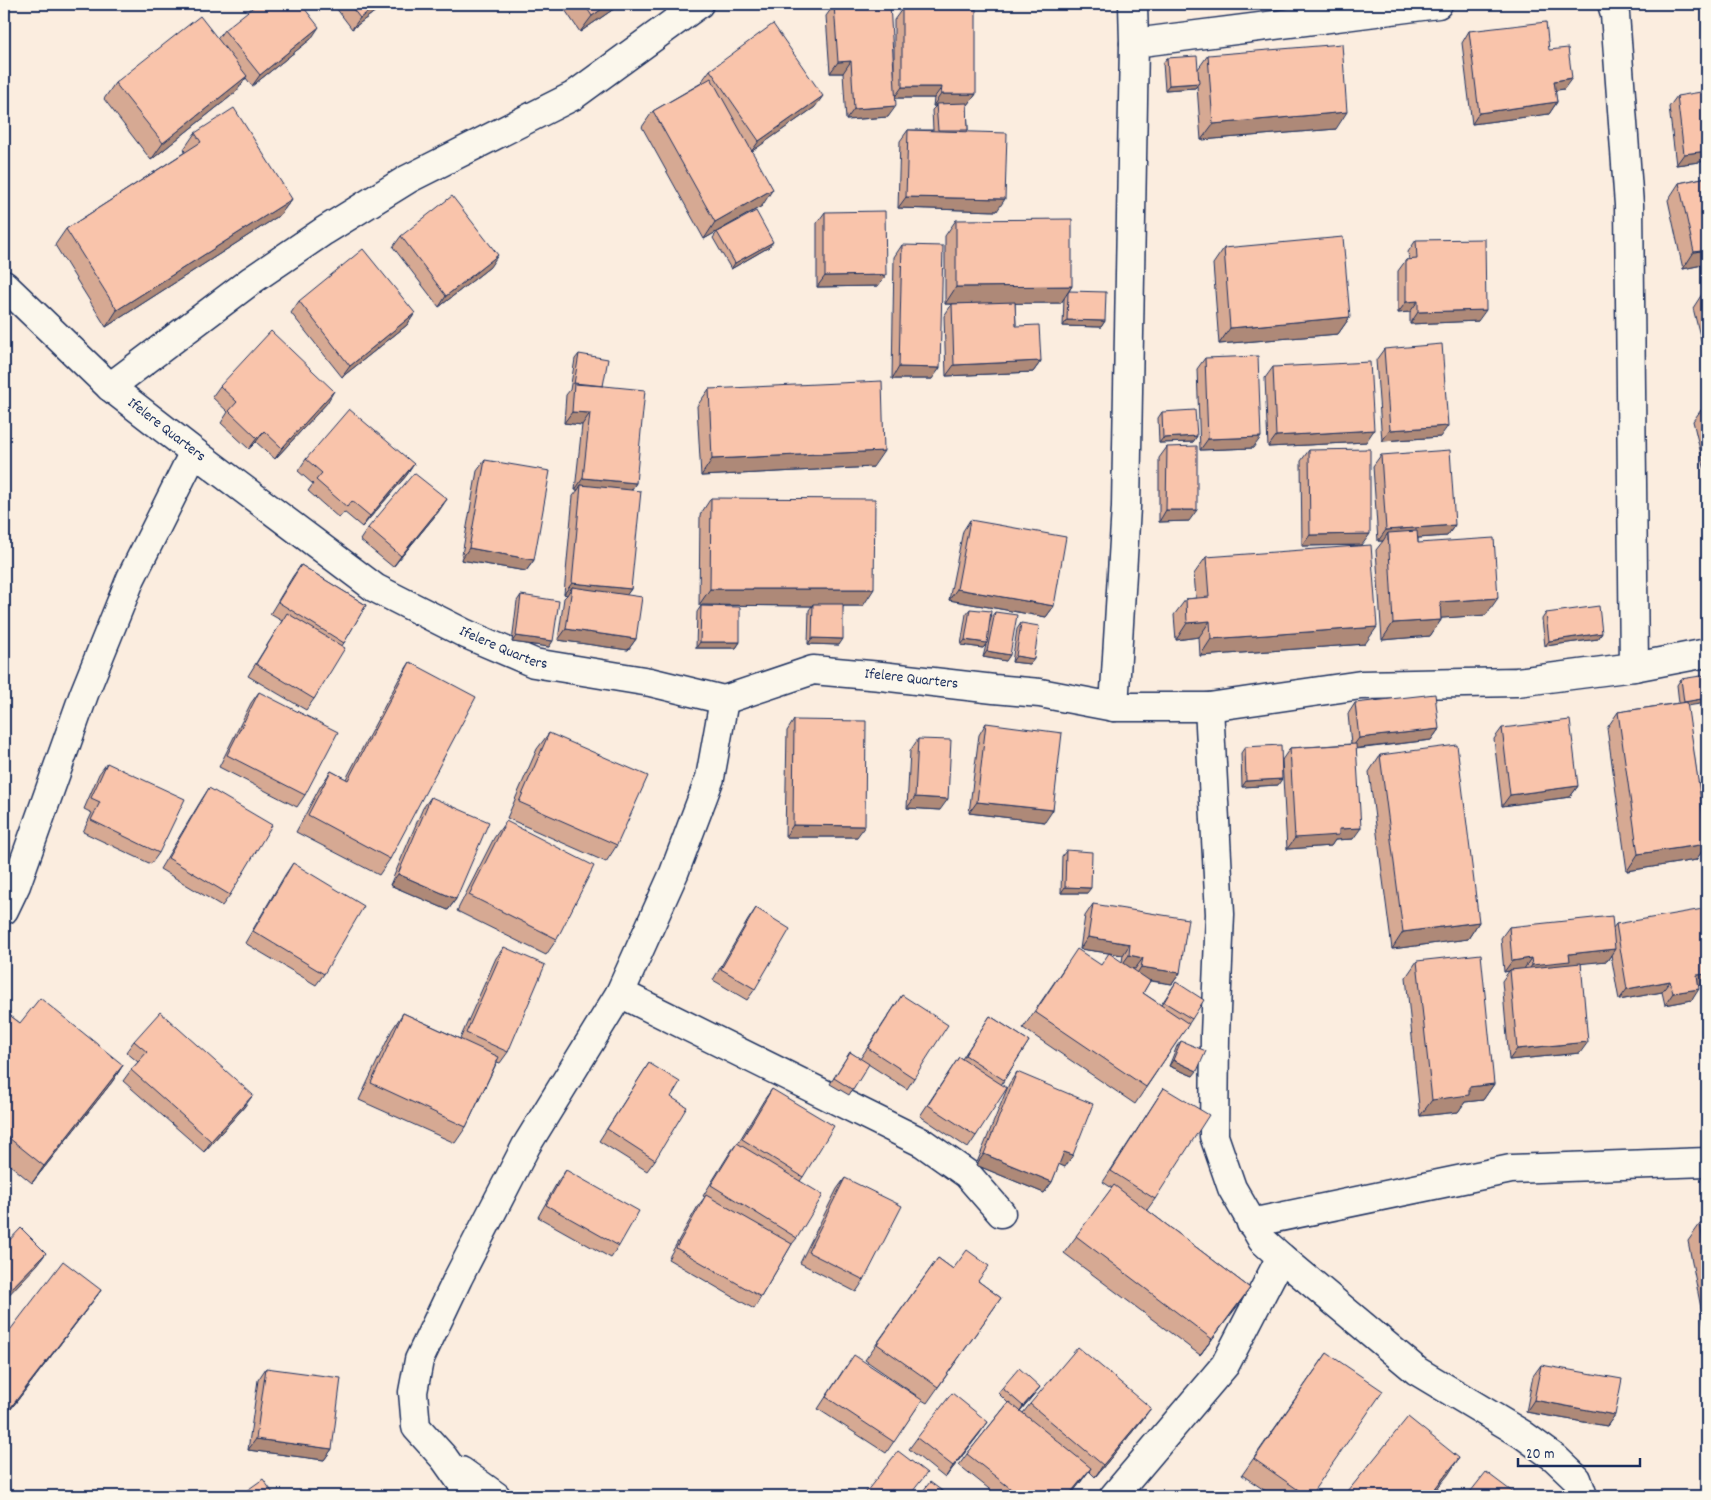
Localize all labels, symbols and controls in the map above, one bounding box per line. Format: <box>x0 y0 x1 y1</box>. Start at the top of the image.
street label: Ifelere Quarters <box>122 393 210 468</box>
street label: Ifelere Quarters <box>455 621 549 676</box>
street label: Ifelere Quarters <box>863 664 959 696</box>
scale bar <box>1518 1435 1641 1467</box>
text: 20 m <box>1526 1444 1554 1466</box>

